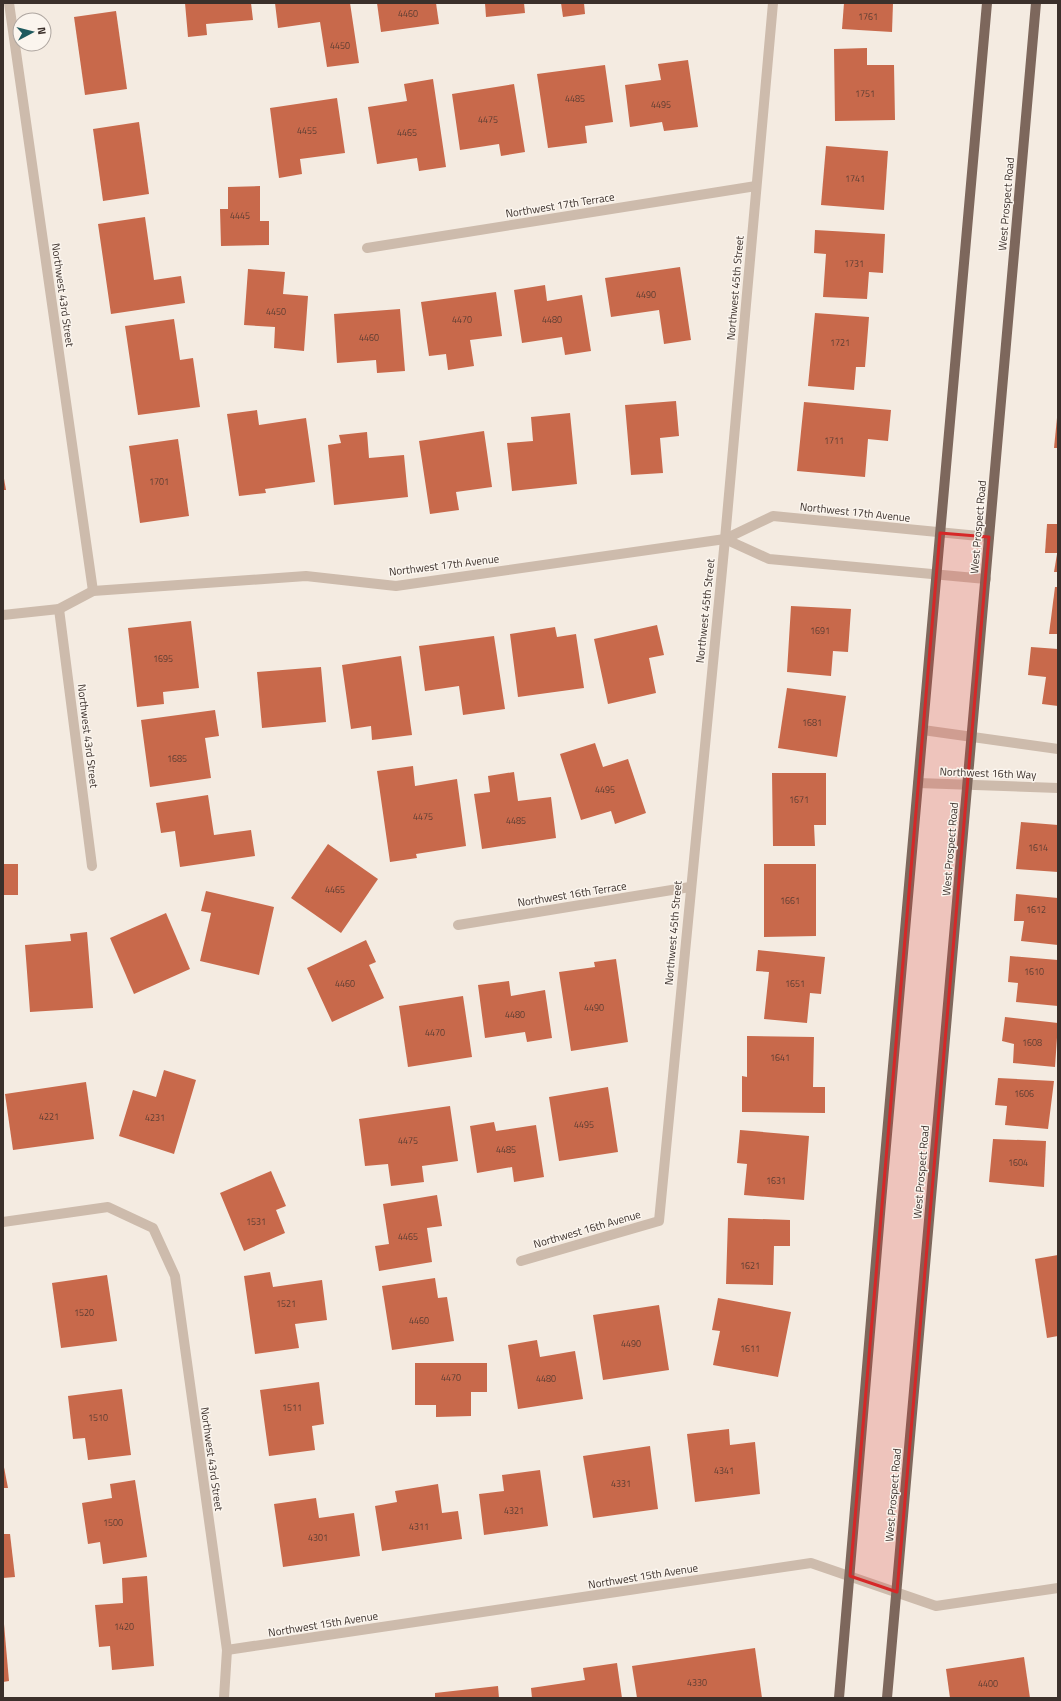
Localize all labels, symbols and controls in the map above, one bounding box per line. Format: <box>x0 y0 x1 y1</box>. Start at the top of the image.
house number: 4460 <box>398 7 418 20</box>
house number: 1761 <box>858 10 878 23</box>
north arrow <box>12 12 52 52</box>
text: N <box>34 26 50 36</box>
house number: 4450 <box>330 39 350 52</box>
house number: 1751 <box>855 87 875 100</box>
house number: 4485 <box>565 92 585 105</box>
house number: 4495 <box>651 98 671 111</box>
house number: 4475 <box>478 113 498 126</box>
house number: 4455 <box>297 124 317 137</box>
house number: 4465 <box>397 126 417 139</box>
street label: West Prospect Road <box>994 156 1018 251</box>
house number: 1741 <box>845 172 865 185</box>
street label: Northwest 17th Terrace <box>504 188 616 222</box>
house number: 4445 <box>230 209 250 222</box>
street label: Northwest 45th Street <box>722 235 748 341</box>
street label: Northwest 43rd Street <box>48 242 78 348</box>
house number: 1731 <box>844 257 864 270</box>
house number: 4490 <box>636 288 656 301</box>
house number: 4450 <box>266 305 286 318</box>
house number: 4470 <box>452 313 472 326</box>
house number: 4480 <box>542 313 562 326</box>
house number: 4460 <box>359 331 379 344</box>
house number: 1721 <box>830 336 850 349</box>
house number: 1711 <box>824 434 844 447</box>
house number: 1701 <box>149 475 169 488</box>
street label: West Prospect Road <box>966 479 990 574</box>
street label: Northwest 17th Avenue <box>799 498 911 526</box>
street label: Northwest 17th Avenue <box>388 550 500 580</box>
street label: Northwest 45th Street <box>692 558 718 664</box>
house number: 1691 <box>810 624 830 637</box>
house number: 1695 <box>153 652 173 665</box>
street label: Northwest 43rd Street <box>74 683 102 789</box>
house number: 1681 <box>802 716 822 729</box>
house number: 1685 <box>167 752 187 765</box>
street label: Northwest 16th Way <box>939 763 1037 783</box>
house number: 4495 <box>595 783 615 796</box>
house number: 1671 <box>789 793 809 806</box>
street label: West Prospect Road <box>938 801 962 896</box>
house number: 4475 <box>413 810 433 823</box>
house number: 4485 <box>506 814 526 827</box>
house number: 1614 <box>1028 841 1048 854</box>
street label: Northwest 16th Terrace <box>516 877 628 911</box>
street label: Northwest 45th Street <box>660 880 686 986</box>
house number: 4465 <box>325 883 345 896</box>
house number: 1661 <box>780 894 800 907</box>
house number: 1612 <box>1026 903 1046 916</box>
house number: 1610 <box>1024 965 1044 978</box>
house number: 4460 <box>335 977 355 990</box>
house number: 1651 <box>785 977 805 990</box>
house number: 4490 <box>584 1001 604 1014</box>
house number: 4480 <box>505 1008 525 1021</box>
house number: 4470 <box>425 1026 445 1039</box>
house number: 1608 <box>1022 1036 1042 1049</box>
house number: 1641 <box>770 1051 790 1064</box>
house number: 1606 <box>1014 1087 1034 1100</box>
house number: 4221 <box>39 1110 59 1123</box>
house number: 4231 <box>145 1111 165 1124</box>
house number: 4495 <box>574 1118 594 1131</box>
street label: West Prospect Road <box>909 1124 933 1219</box>
house number: 4475 <box>398 1134 418 1147</box>
house number: 4485 <box>496 1143 516 1156</box>
house number: 1604 <box>1008 1156 1028 1169</box>
house number: 1631 <box>766 1174 786 1187</box>
street label: Northwest 16th Avenue <box>531 1206 643 1252</box>
house number: 1531 <box>246 1215 266 1228</box>
house number: 4465 <box>398 1230 418 1243</box>
house number: 1621 <box>740 1259 760 1272</box>
house number: 1521 <box>276 1297 296 1310</box>
house number: 1520 <box>74 1306 94 1319</box>
house number: 4460 <box>409 1314 429 1327</box>
house number: 4490 <box>621 1337 641 1350</box>
house number: 1611 <box>740 1342 760 1355</box>
house number: 4470 <box>441 1371 461 1384</box>
house number: 4480 <box>536 1372 556 1385</box>
house number: 1511 <box>282 1401 302 1414</box>
street label: Northwest 43rd Street <box>197 1406 227 1512</box>
house number: 1510 <box>88 1411 108 1424</box>
street label: West Prospect Road <box>881 1447 905 1542</box>
house number: 4341 <box>714 1464 734 1477</box>
house number: 4331 <box>611 1477 631 1490</box>
house number: 4321 <box>504 1504 524 1517</box>
house number: 1500 <box>103 1516 123 1529</box>
house number: 4311 <box>409 1520 429 1533</box>
house number: 4301 <box>308 1531 328 1544</box>
street label: Northwest 15th Avenue <box>587 1559 699 1593</box>
street label: Northwest 15th Avenue <box>267 1607 379 1641</box>
house number: 1420 <box>114 1620 134 1633</box>
house number: 4330 <box>687 1676 707 1689</box>
house number: 4400 <box>978 1677 998 1690</box>

